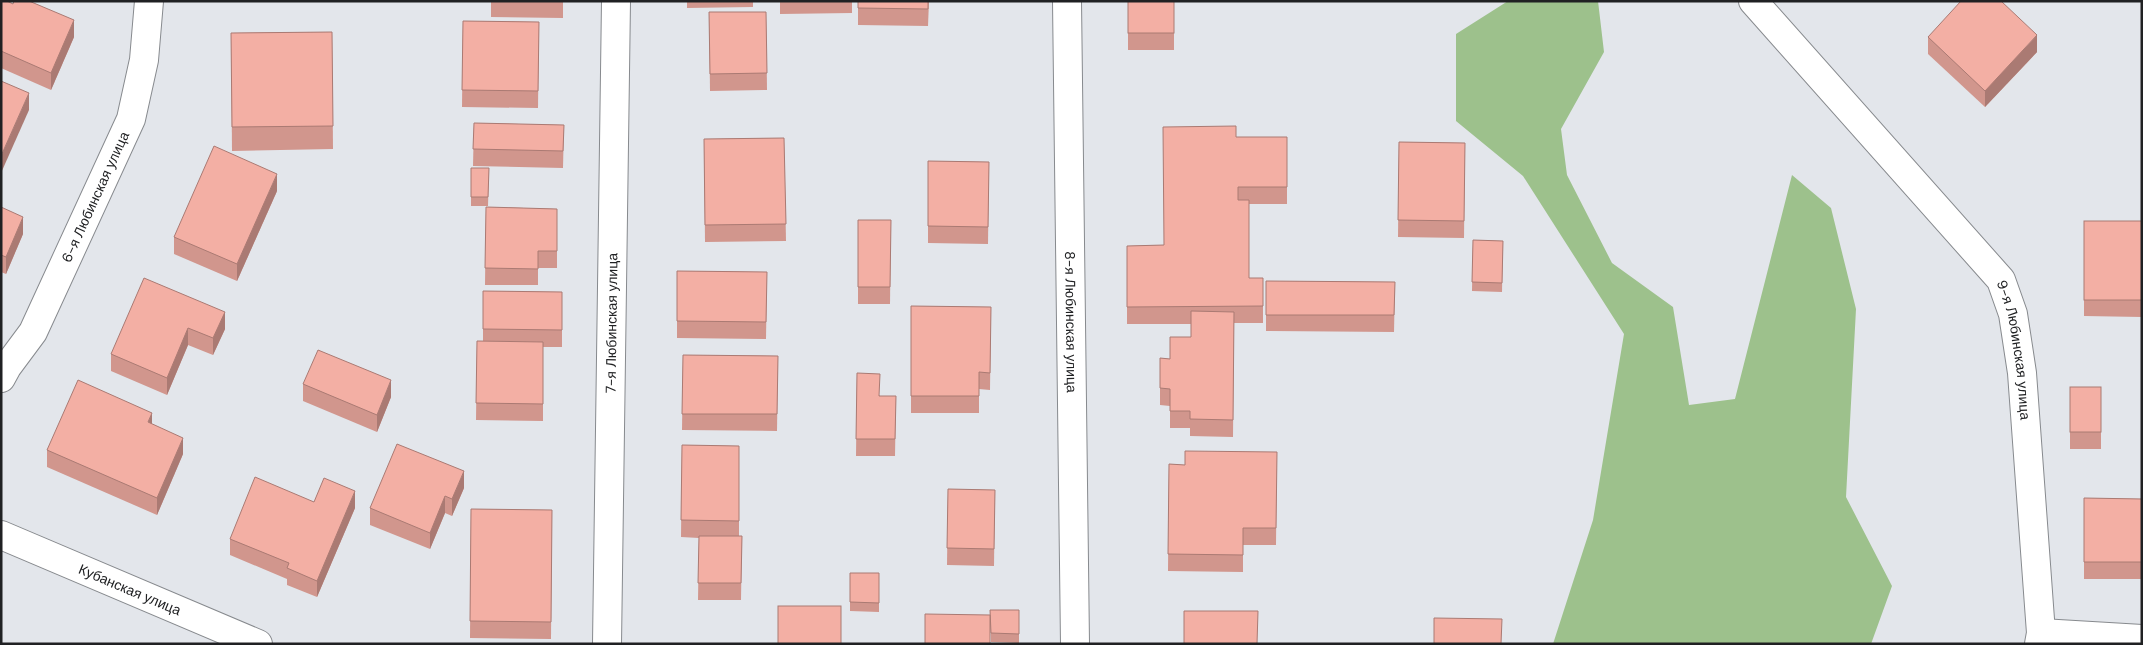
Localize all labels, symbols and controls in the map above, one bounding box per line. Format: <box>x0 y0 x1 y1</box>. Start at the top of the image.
street label: 6-я Любинская улица <box>57 128 133 265</box>
street label: 8-я Любинская улица <box>1061 251 1081 393</box>
street label: 7-я Любинская улица <box>602 253 621 393</box>
street label: 9-я Любинская улица <box>1993 278 2034 421</box>
street label: Кубанская улица <box>76 560 184 619</box>

